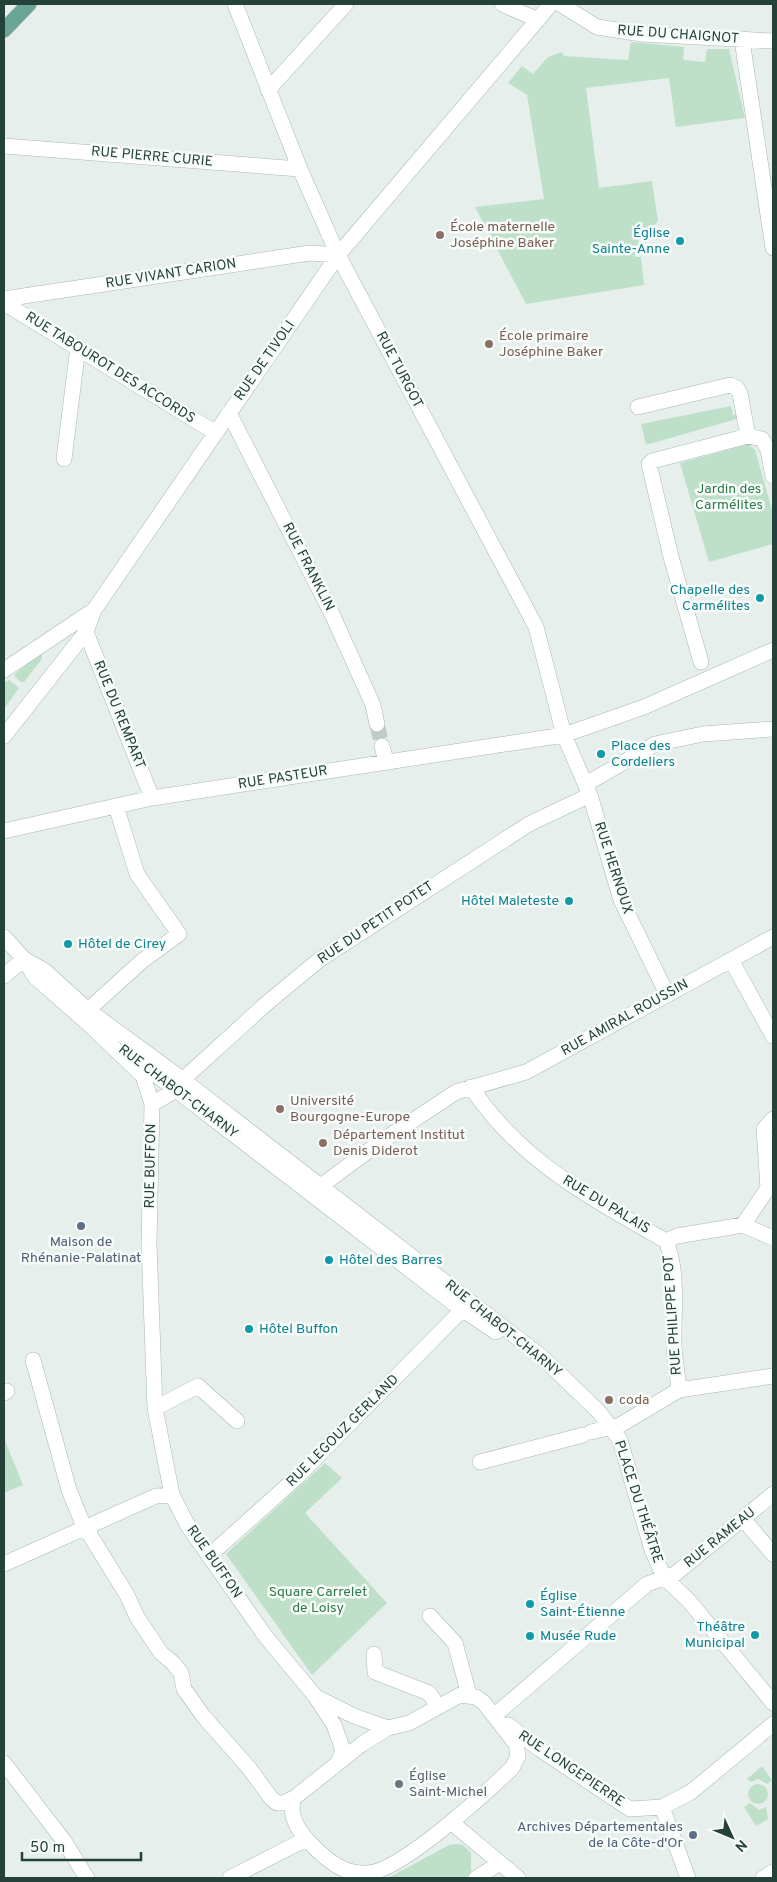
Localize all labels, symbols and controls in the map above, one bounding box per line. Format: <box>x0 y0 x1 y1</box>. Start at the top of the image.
street label: RUE DU CHAIGNOT <box>617 22 739 48</box>
street label: RUE PIERRE CURIE <box>90 143 214 171</box>
place label: École maternelle Joséphine Baker <box>450 218 555 252</box>
place label: Église Sainte-Anne <box>592 224 670 258</box>
marker: École maternelle Joséphine Baker <box>434 229 446 241</box>
marker: Église Sainte-Anne <box>674 235 686 247</box>
street label: RUE VIVANT CARION <box>104 255 238 293</box>
street label: RUE TABOUROT DES ACCORDS <box>22 308 198 428</box>
street label: RUE DE TIVOLI <box>231 318 299 404</box>
place label: École primaire Joséphine Baker <box>499 327 604 361</box>
street label: RUE TURGOT <box>372 329 426 411</box>
marker: École primaire Joséphine Baker <box>483 338 495 350</box>
park label: Jardin des Carmélites <box>695 481 763 514</box>
street label: RUE FRANKLIN <box>278 520 338 614</box>
place label: Chapelle des Carmélites <box>670 582 750 615</box>
marker: Chapelle des Carmélites <box>754 592 766 604</box>
street label: RUE DU REMPART <box>89 658 149 772</box>
place label: Place des Cordeliers <box>611 738 675 771</box>
marker: Place des Cordeliers <box>595 748 607 760</box>
street label: RUE PASTEUR <box>237 763 329 793</box>
street label: RUE HERNOUX <box>590 820 636 916</box>
street label: RUE DU PETIT POTET <box>315 878 437 968</box>
place label: Hôtel Maleteste <box>461 893 559 910</box>
marker: Hôtel Maleteste <box>563 895 575 907</box>
place label: Hôtel de Cirey <box>78 936 166 953</box>
marker: Hôtel de Cirey <box>62 938 74 950</box>
street label: RUE AMIRAL ROUSSIN <box>558 976 692 1060</box>
street label: RUE CHABOT-CHARNY <box>115 1041 241 1143</box>
place label: Université Bourgogne-Europe <box>290 1093 410 1126</box>
marker: Université Bourgogne-Europe <box>274 1103 286 1115</box>
street label: RUE BUFFON <box>142 1123 160 1209</box>
place label: Département Institut Denis Diderot <box>333 1127 465 1160</box>
marker: Département Institut Denis Diderot <box>317 1137 329 1149</box>
street label: RUE DU PALAIS <box>559 1172 653 1238</box>
marker: Maison de Rhénanie-Palatinat <box>75 1220 87 1232</box>
place label: Maison de Rhénanie-Palatinat <box>21 1234 141 1267</box>
place label: Hôtel des Barres <box>339 1252 443 1269</box>
marker: Hôtel des Barres <box>323 1254 335 1266</box>
street label: RUE PHILIPPE POT <box>660 1254 686 1376</box>
street label: RUE CHABOT-CHARNY <box>441 1277 565 1381</box>
place label: Hôtel Buffon <box>259 1321 338 1338</box>
marker: Hôtel Buffon <box>243 1323 255 1335</box>
street label: RUE LEGOUZ GERLAND <box>283 1371 403 1491</box>
place label: coda <box>619 1392 649 1409</box>
marker: coda <box>603 1394 615 1406</box>
street label: PLACE DU THÉÂTRE <box>610 1438 667 1566</box>
street label: RUE RAMEAU <box>681 1504 759 1572</box>
street label: RUE BUFFON <box>183 1522 245 1602</box>
park label: Square Carrelet de Loisy <box>269 1584 367 1617</box>
place label: Église Saint-Étienne <box>540 1587 625 1621</box>
marker: Église Saint-Étienne <box>524 1598 536 1610</box>
place label: Théâtre Municipal <box>685 1619 745 1652</box>
place label: Musée Rude <box>540 1628 616 1645</box>
marker: Théâtre Municipal <box>749 1629 761 1641</box>
marker: Musée Rude <box>524 1630 536 1642</box>
street label: RUE LONGEPIERRE <box>515 1727 627 1811</box>
place label: Église Saint-Michel <box>409 1767 487 1801</box>
marker: Église Saint-Michel <box>393 1778 405 1790</box>
north arrow <box>707 1812 757 1862</box>
place label: Archives Départementales de la Côte-d'Or <box>517 1819 684 1852</box>
marker: Archives Départementales de la Côte-d'Or <box>687 1829 699 1841</box>
scale bar <box>22 1830 141 1862</box>
text: N <box>731 1835 750 1855</box>
text: 50 m <box>30 1839 65 1858</box>

